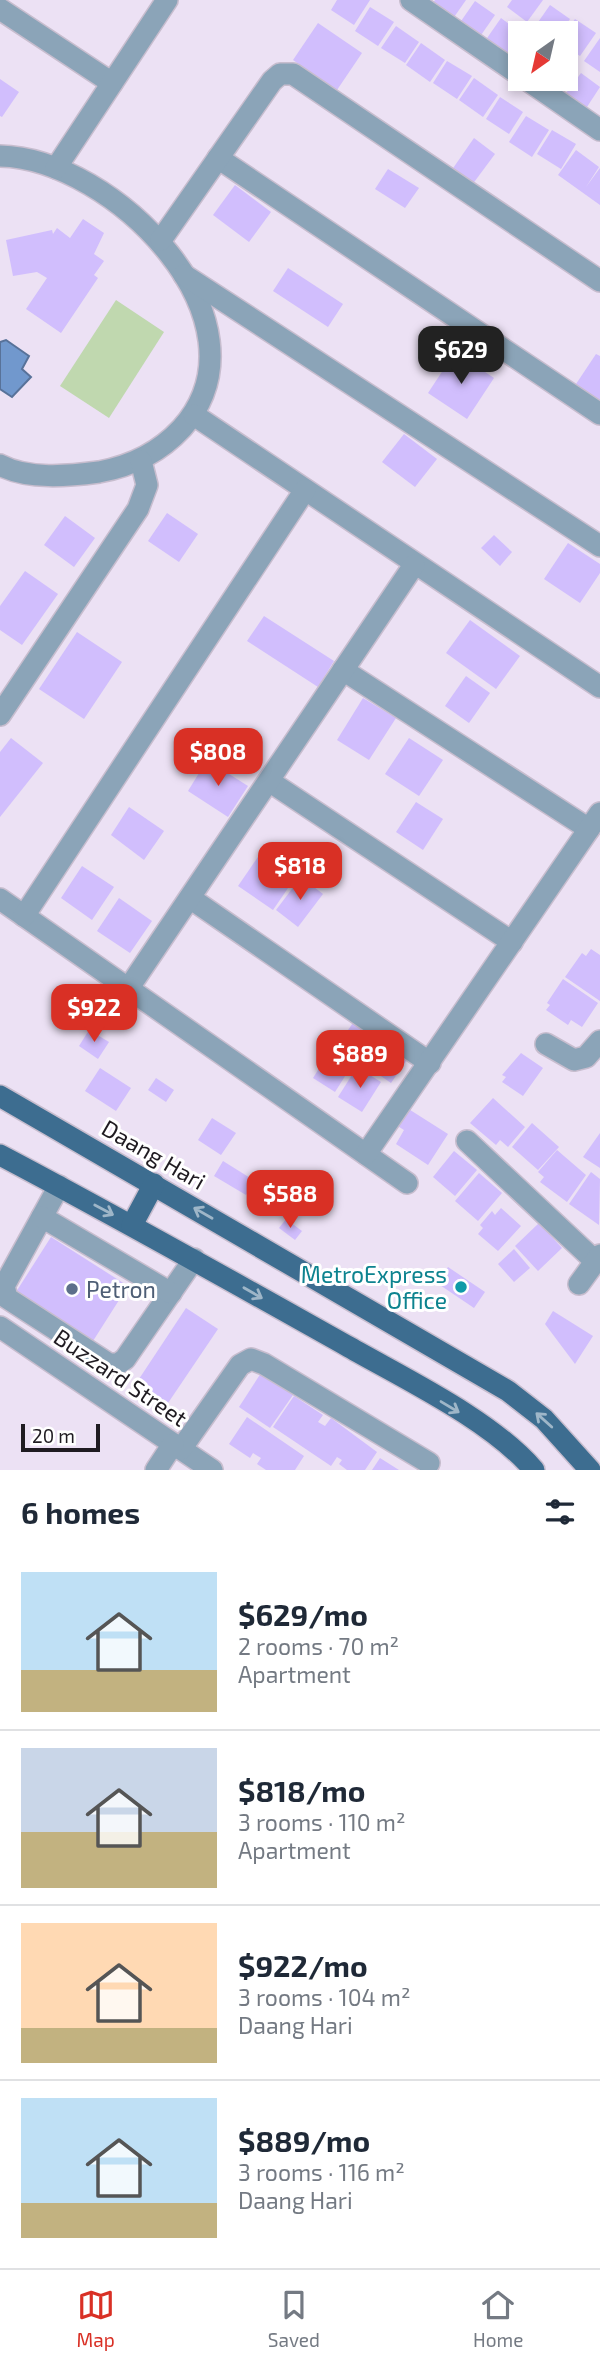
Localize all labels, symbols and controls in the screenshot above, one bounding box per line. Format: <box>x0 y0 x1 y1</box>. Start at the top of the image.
north arrow <box>508 21 578 91</box>
map controls <box>508 21 578 91</box>
pin: $629 <box>420 326 502 386</box>
text: $629 <box>434 335 488 363</box>
pin: $808 <box>177 728 259 788</box>
text: $808 <box>190 737 246 765</box>
pin: $818 <box>259 842 341 902</box>
text: $818 <box>274 851 326 879</box>
pin: $922 <box>53 984 135 1044</box>
text: $922 <box>67 993 121 1021</box>
pin: $889 <box>319 1030 401 1090</box>
text: $889 <box>332 1039 388 1067</box>
street label: Daang Hari <box>97 1113 211 1195</box>
pin: $588 <box>249 1170 331 1230</box>
text: $588 <box>263 1179 317 1207</box>
one-way arrow <box>93 1203 114 1217</box>
one-way arrow <box>194 1206 214 1220</box>
place label: MetroExpress Office <box>301 1260 447 1314</box>
place label: Petron <box>86 1275 156 1303</box>
marker: MetroExpress Office <box>453 1279 469 1295</box>
marker: Petron <box>64 1281 80 1297</box>
one-way arrow <box>243 1286 263 1300</box>
street label: Buzzard Street <box>49 1322 193 1432</box>
one-way arrow <box>440 1400 460 1414</box>
one-way arrow <box>535 1412 553 1428</box>
scale bar <box>21 1421 100 1453</box>
text: 20 m <box>32 1424 75 1447</box>
icon: filters <box>541 1493 579 1531</box>
text: 6 homes <box>21 1494 140 1530</box>
text: $629/mo <box>238 1596 368 1632</box>
icon: home <box>77 1600 161 1684</box>
text: 2 rooms · 70 m² <box>238 1632 399 1660</box>
text: Apartment <box>238 1660 351 1688</box>
text: $818/mo <box>238 1772 366 1808</box>
icon: home <box>77 1776 161 1860</box>
text: 3 rooms · 110 m² <box>238 1808 405 1836</box>
text: Apartment <box>238 1836 351 1864</box>
text: $922/mo <box>238 1947 368 1983</box>
icon: home <box>77 1951 161 2035</box>
text: 3 rooms · 104 m² <box>238 1983 410 2011</box>
text: Daang Hari <box>238 2011 353 2039</box>
text: $889/mo <box>238 2122 370 2158</box>
icon: home <box>77 2126 161 2210</box>
text: 3 rooms · 116 m² <box>238 2158 405 2186</box>
text: Daang Hari <box>238 2186 353 2214</box>
tab: Map <box>77 2286 115 2351</box>
tab: Saved <box>268 2286 320 2351</box>
tab: Home <box>473 2286 523 2351</box>

